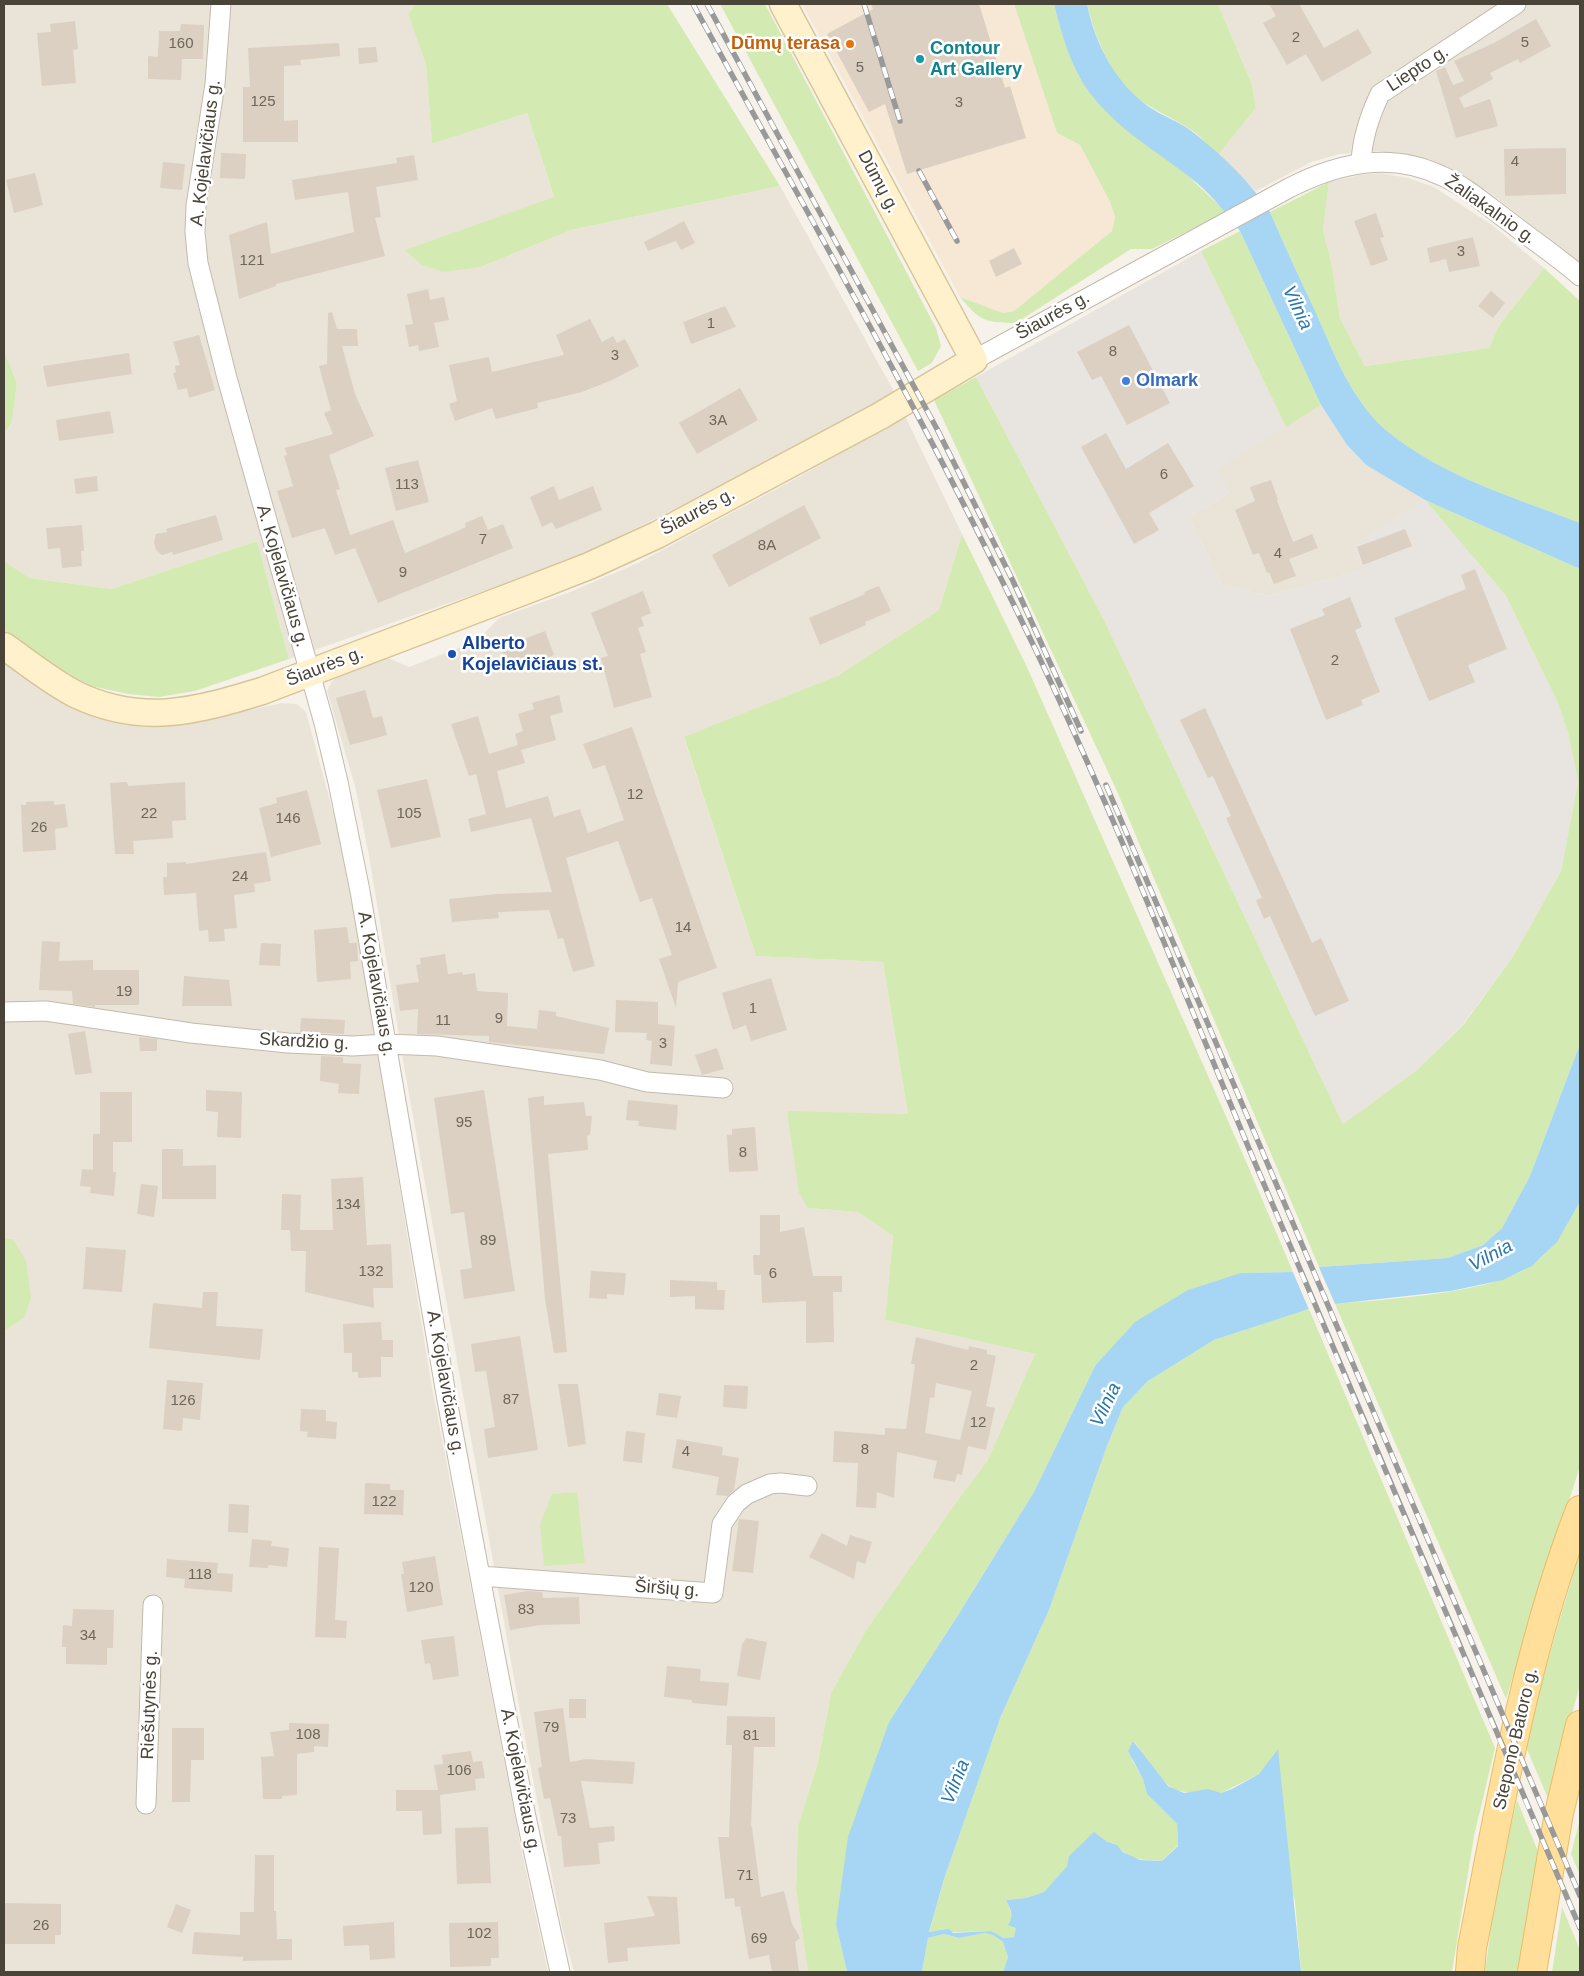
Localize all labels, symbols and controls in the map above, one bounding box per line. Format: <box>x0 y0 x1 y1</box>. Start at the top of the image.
house number: 2 <box>1292 29 1300 47</box>
place label: Dūmų terasa <box>731 33 840 55</box>
house number: 5 <box>1521 34 1529 52</box>
house number: 160 <box>168 35 194 53</box>
marker: Dūmų terasa <box>844 38 856 50</box>
place label: Contour Art Gallery <box>930 38 1022 80</box>
street label: Liepto g. <box>1383 41 1453 97</box>
marker: Contour Art Gallery <box>914 53 926 65</box>
house number: 5 <box>856 59 864 77</box>
street label: A. Kojelavičiaus g. <box>186 79 226 227</box>
house number: 125 <box>250 93 276 111</box>
house number: 3 <box>955 94 963 112</box>
street label: Dūmų g. <box>852 147 904 217</box>
house number: 4 <box>1511 153 1519 171</box>
street label: Žaliakalnio g. <box>1440 171 1540 249</box>
house number: 3 <box>1457 243 1465 261</box>
house number: 121 <box>239 252 265 270</box>
water label: Vilnia <box>1277 282 1317 334</box>
street label: Šiaurės g. <box>1012 287 1094 345</box>
house number: 1 <box>707 315 715 333</box>
house number: 8 <box>1109 343 1117 361</box>
house number: 3 <box>611 347 619 365</box>
place label: Olmark <box>1136 370 1198 392</box>
marker: Olmark <box>1120 375 1132 387</box>
house number: 3A <box>709 412 727 430</box>
house number: 6 <box>1160 466 1168 484</box>
house number: 113 <box>395 476 419 494</box>
street label: Šiaurės g. <box>657 483 739 541</box>
street label: A. Kojelavičiaus g. <box>251 502 313 650</box>
house number: 7 <box>479 531 487 549</box>
house number: 8A <box>758 537 776 555</box>
house number: 4 <box>1274 545 1282 563</box>
house number: 9 <box>399 564 407 582</box>
place label: Alberto Kojelavičiaus st. <box>462 633 603 676</box>
street label: Šiaurės g. <box>283 642 367 692</box>
marker: Alberto Kojelavičiaus st. <box>446 648 458 660</box>
house number: 2 <box>1331 652 1339 670</box>
house number: 12 <box>627 786 643 804</box>
house number: 22 <box>141 805 157 823</box>
house number: 105 <box>396 805 422 823</box>
house number: 146 <box>275 810 301 828</box>
house number: 26 <box>31 819 47 837</box>
house number: 24 <box>232 868 248 886</box>
street label: A. Kojelavičiaus g. <box>353 910 399 1058</box>
house number: 14 <box>675 919 691 937</box>
house number: 19 <box>116 983 132 1001</box>
house number: 1 <box>749 1000 757 1018</box>
house number: 9 <box>495 1010 503 1028</box>
house number: 11 <box>435 1012 451 1030</box>
street label: Skardžio g. <box>258 1029 350 1055</box>
house number: 3 <box>659 1035 667 1053</box>
house number: 95 <box>456 1114 472 1132</box>
house number: 8 <box>739 1144 747 1162</box>
house number: 134 <box>335 1196 361 1214</box>
house number: 89 <box>480 1232 496 1250</box>
water label: Vilnia <box>1465 1235 1517 1277</box>
house number: 132 <box>358 1263 384 1281</box>
house number: 6 <box>769 1265 777 1283</box>
street label: A. Kojelavičiaus g. <box>422 1309 468 1457</box>
house number: 2 <box>970 1357 978 1375</box>
water label: Vilnia <box>1086 1379 1126 1431</box>
house number: 87 <box>503 1391 519 1409</box>
house number: 126 <box>170 1392 196 1410</box>
house number: 12 <box>970 1414 986 1432</box>
house number: 8 <box>861 1441 869 1459</box>
house number: 4 <box>682 1443 690 1461</box>
house number: 122 <box>371 1493 397 1511</box>
house number: 118 <box>188 1566 212 1584</box>
street label: Širšių g. <box>634 1576 700 1602</box>
house number: 120 <box>408 1579 434 1597</box>
house number: 83 <box>518 1601 534 1619</box>
house number: 34 <box>80 1627 96 1645</box>
street label: Riešutynės g. <box>137 1650 163 1760</box>
street label: Stepono Batoro g. <box>1489 1666 1543 1812</box>
street label: A. Kojelavičiaus g. <box>495 1707 545 1855</box>
house number: 79 <box>543 1719 559 1737</box>
house number: 108 <box>295 1726 321 1744</box>
house number: 81 <box>743 1727 759 1745</box>
water label: Vilnia <box>937 1756 975 1808</box>
house number: 106 <box>446 1762 472 1780</box>
house number: 73 <box>560 1810 576 1828</box>
house number: 71 <box>737 1867 753 1885</box>
house number: 26 <box>33 1917 49 1935</box>
house number: 102 <box>466 1925 492 1943</box>
house number: 69 <box>751 1930 767 1948</box>

